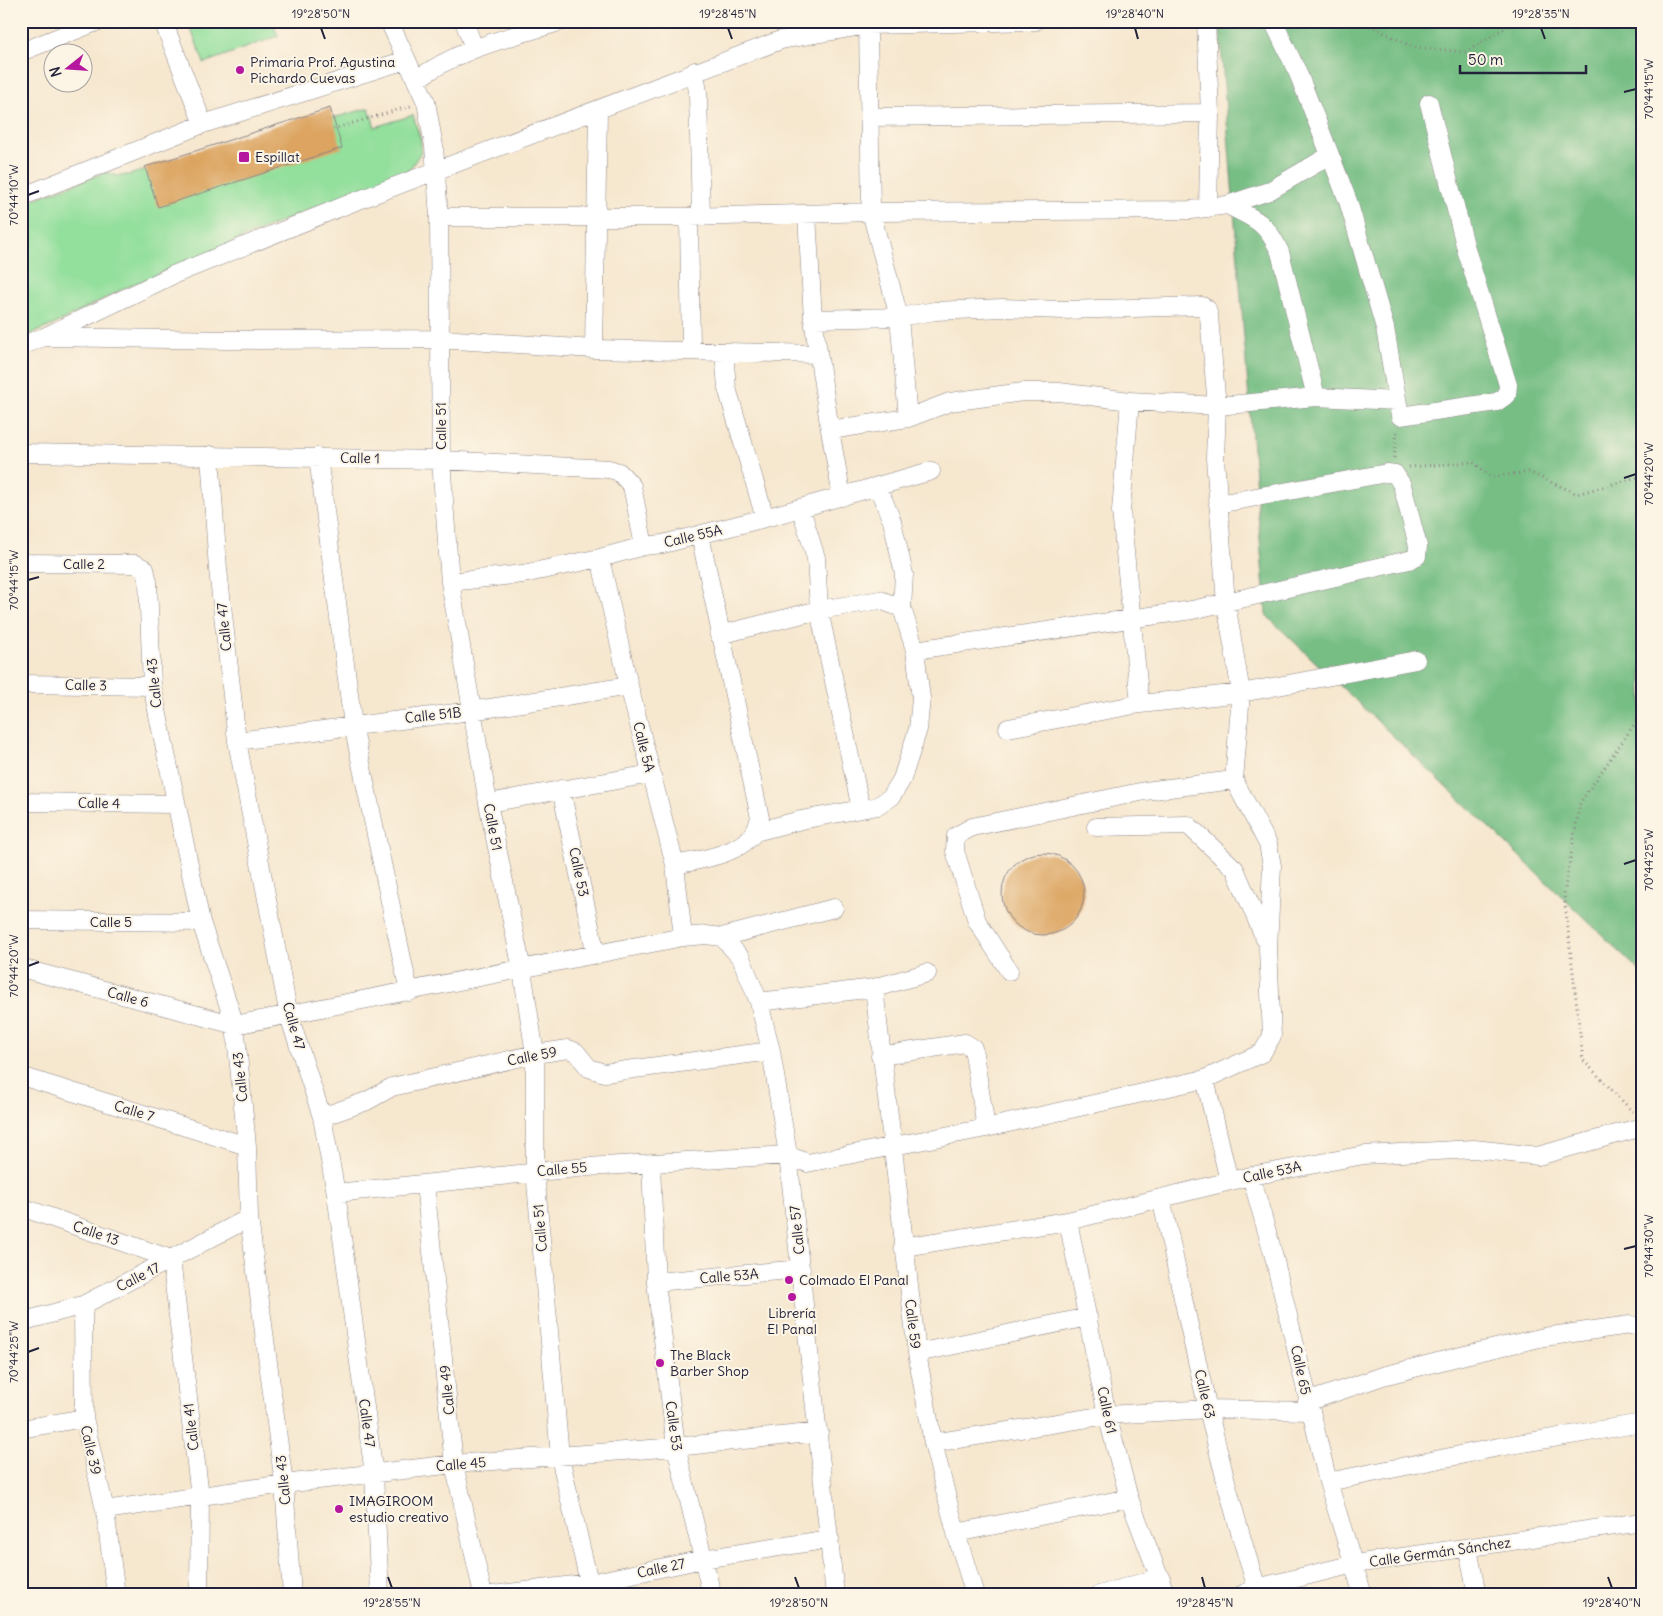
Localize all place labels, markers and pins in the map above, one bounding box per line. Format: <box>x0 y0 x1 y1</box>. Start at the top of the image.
place label: Primaria Prof. Agustina Pichardo Cuevas <box>250 53 395 87</box>
marker: Primaria Prof. Agustina Pichardo Cuevas <box>234 64 246 76</box>
place label: Espillat <box>255 148 300 166</box>
marker: Espillat <box>237 150 251 164</box>
place label: Colmado El Panal <box>799 1271 909 1289</box>
marker: Colmado El Panal <box>783 1274 795 1286</box>
marker: Librería El Panal <box>786 1291 798 1303</box>
place label: Librería El Panal <box>767 1304 817 1338</box>
place label: The Black Barber Shop <box>670 1346 749 1380</box>
marker: The Black Barber Shop <box>654 1357 666 1369</box>
place label: IMAGIROOM estudio creativo <box>349 1492 449 1526</box>
marker: IMAGIROOM estudio creativo <box>333 1503 345 1515</box>

